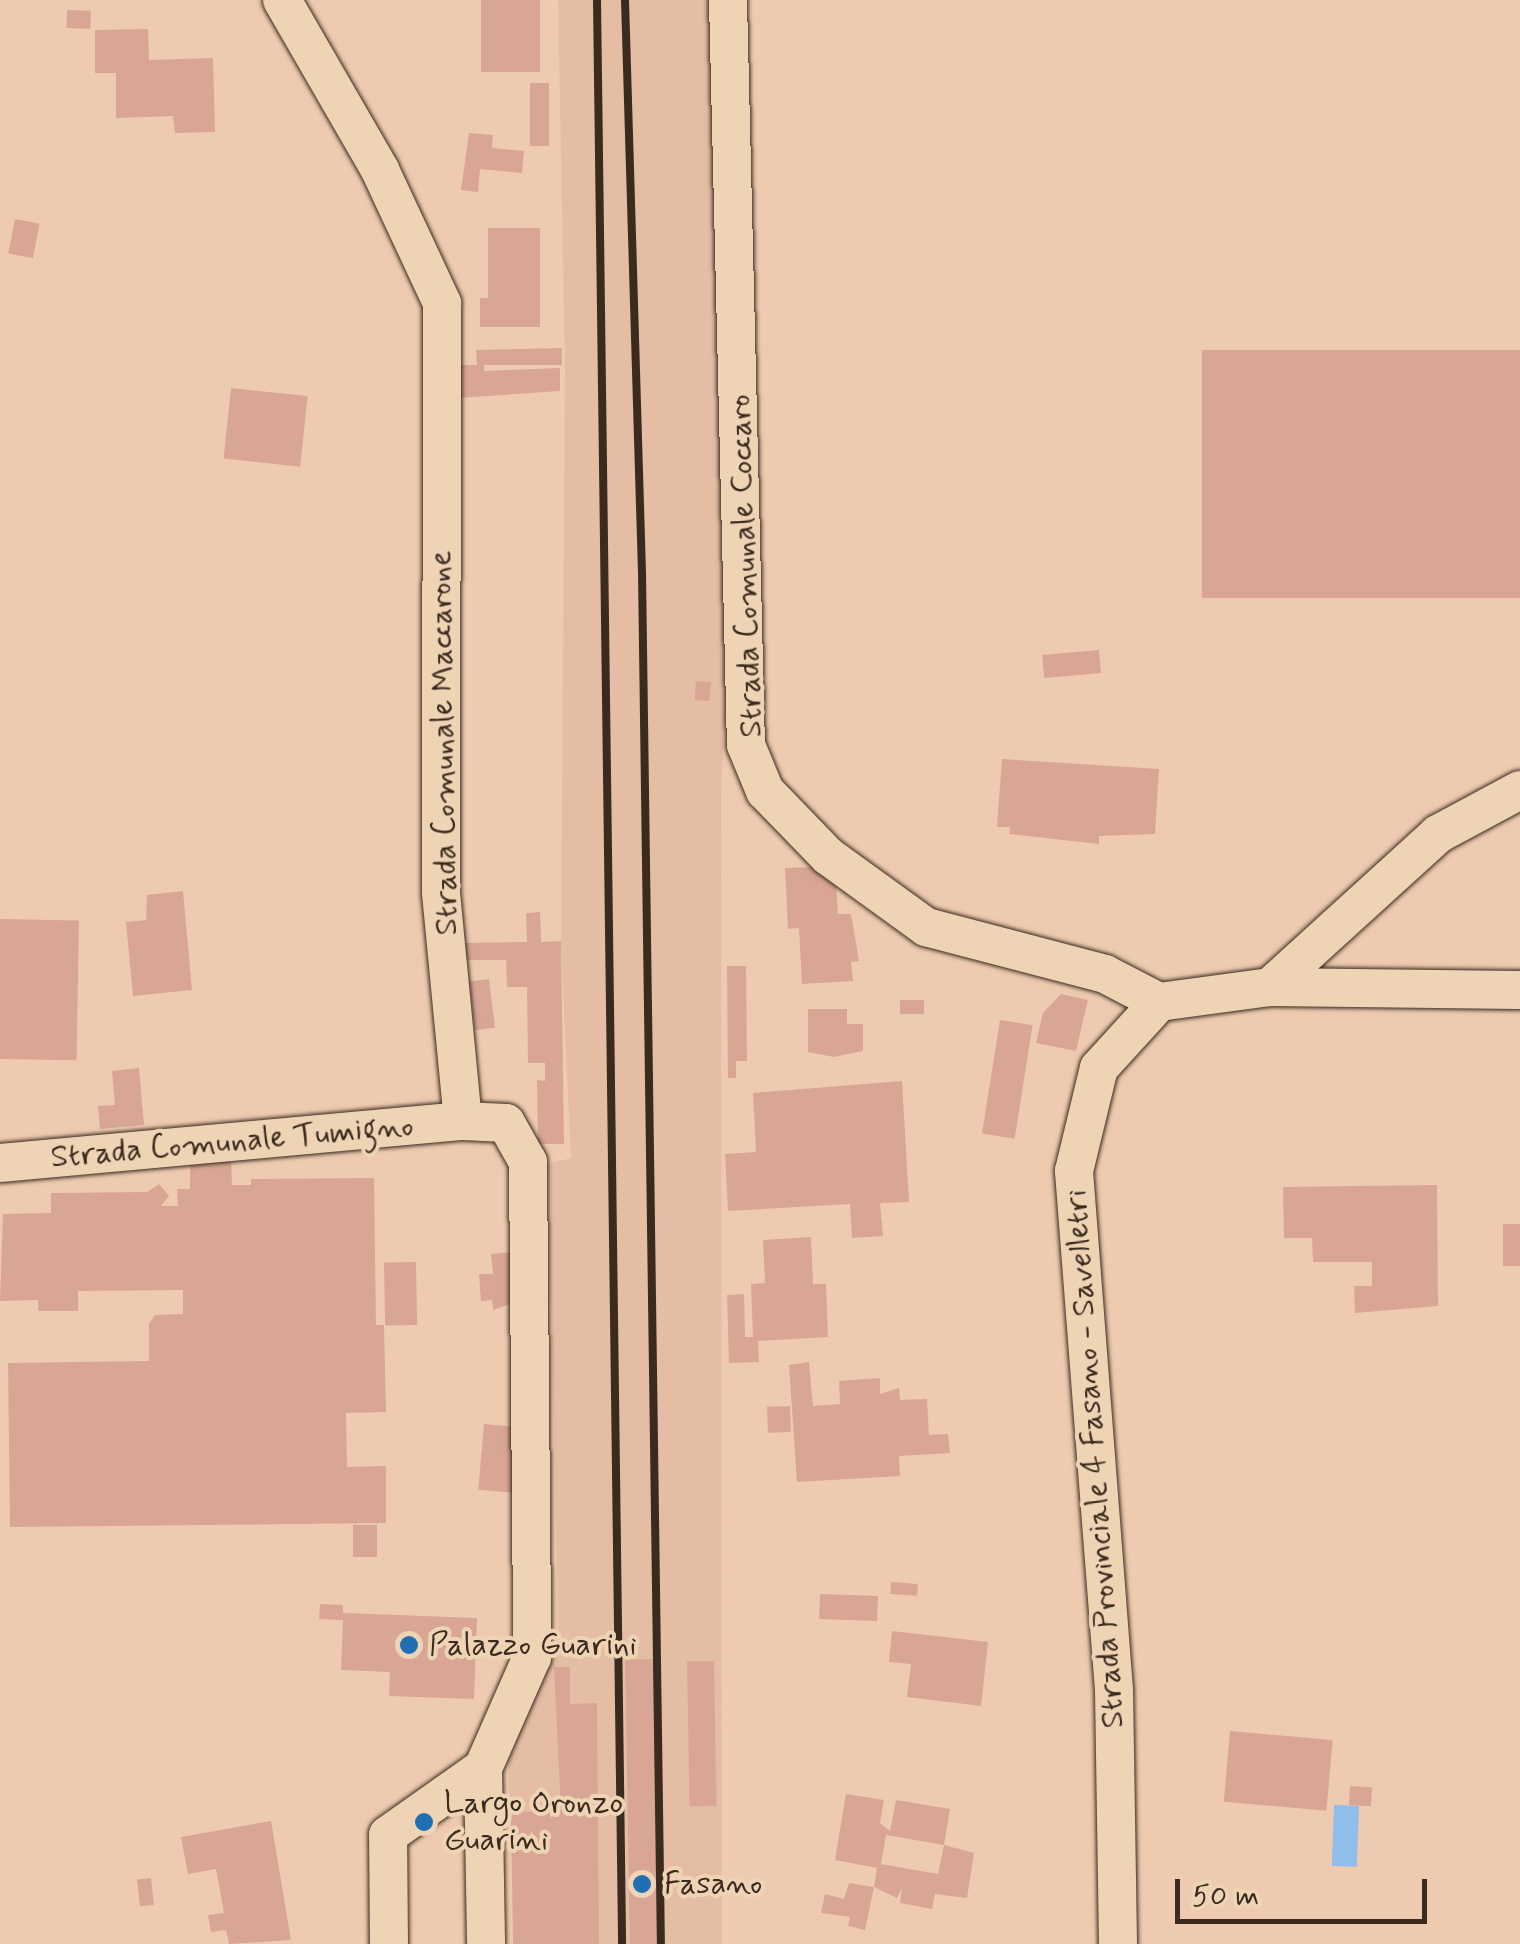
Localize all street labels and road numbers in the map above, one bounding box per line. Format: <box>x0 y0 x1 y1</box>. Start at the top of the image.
street label: Strada Comunale Coccaro <box>721 387 771 745</box>
street label: Strada Comunale Maccarone <box>421 544 467 942</box>
street label: Strada Comunale Tumigno <box>48 1107 416 1177</box>
street label: Strada Provinciale 4 Fasano - Savelletri <box>1057 1188 1133 1730</box>

